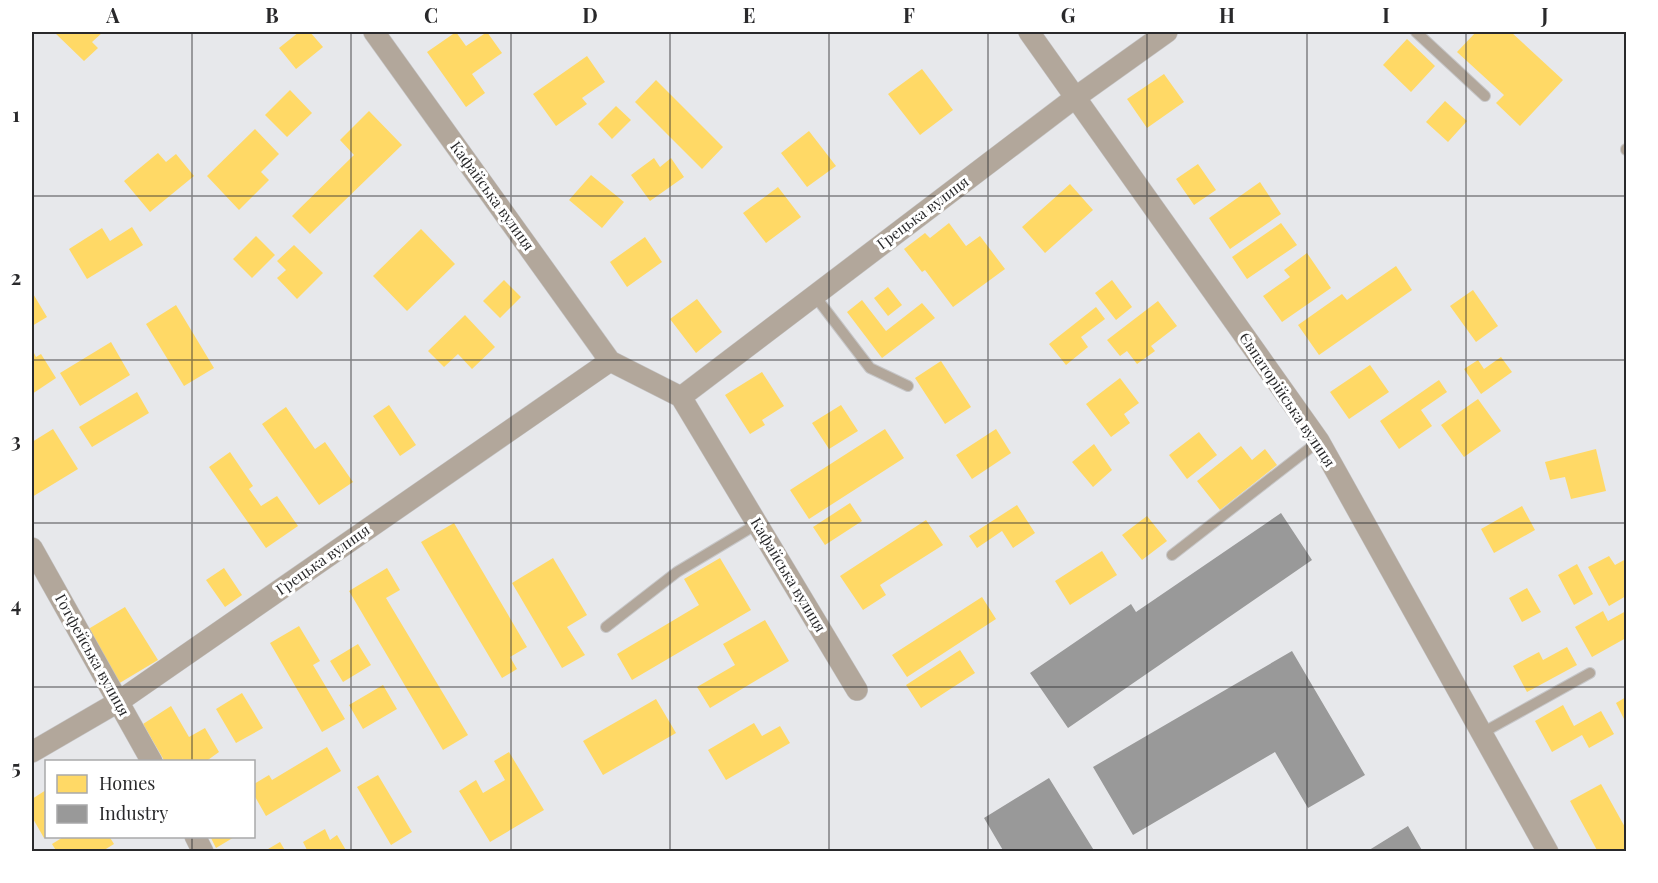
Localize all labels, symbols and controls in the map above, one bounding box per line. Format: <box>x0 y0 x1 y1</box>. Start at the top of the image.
text: A <box>105 1 120 28</box>
text: B <box>265 1 279 28</box>
text: C <box>424 1 438 28</box>
text: D <box>582 1 598 28</box>
text: E <box>743 1 755 28</box>
text: F <box>903 1 915 28</box>
text: G <box>1061 1 1076 28</box>
text: H <box>1219 1 1235 28</box>
text: I <box>1382 1 1390 28</box>
text: J <box>1540 1 1549 28</box>
text: 1 <box>12 100 20 127</box>
street label: Кафайська вулиця <box>446 137 539 254</box>
street label: Грецька вулиця <box>872 171 972 253</box>
text: 2 <box>11 263 21 290</box>
street label: Євпаторійська вулиця <box>1235 328 1340 471</box>
text: 3 <box>11 426 21 453</box>
street label: Кафайська вулиця <box>747 513 831 636</box>
street label: Грецька вулиця <box>272 519 373 599</box>
text: 4 <box>11 590 21 617</box>
street label: Готфейська вулиця <box>51 590 135 719</box>
text: 5 <box>11 753 21 780</box>
legend <box>45 760 255 838</box>
text: Homes <box>99 771 155 795</box>
text: Industry <box>99 801 168 825</box>

